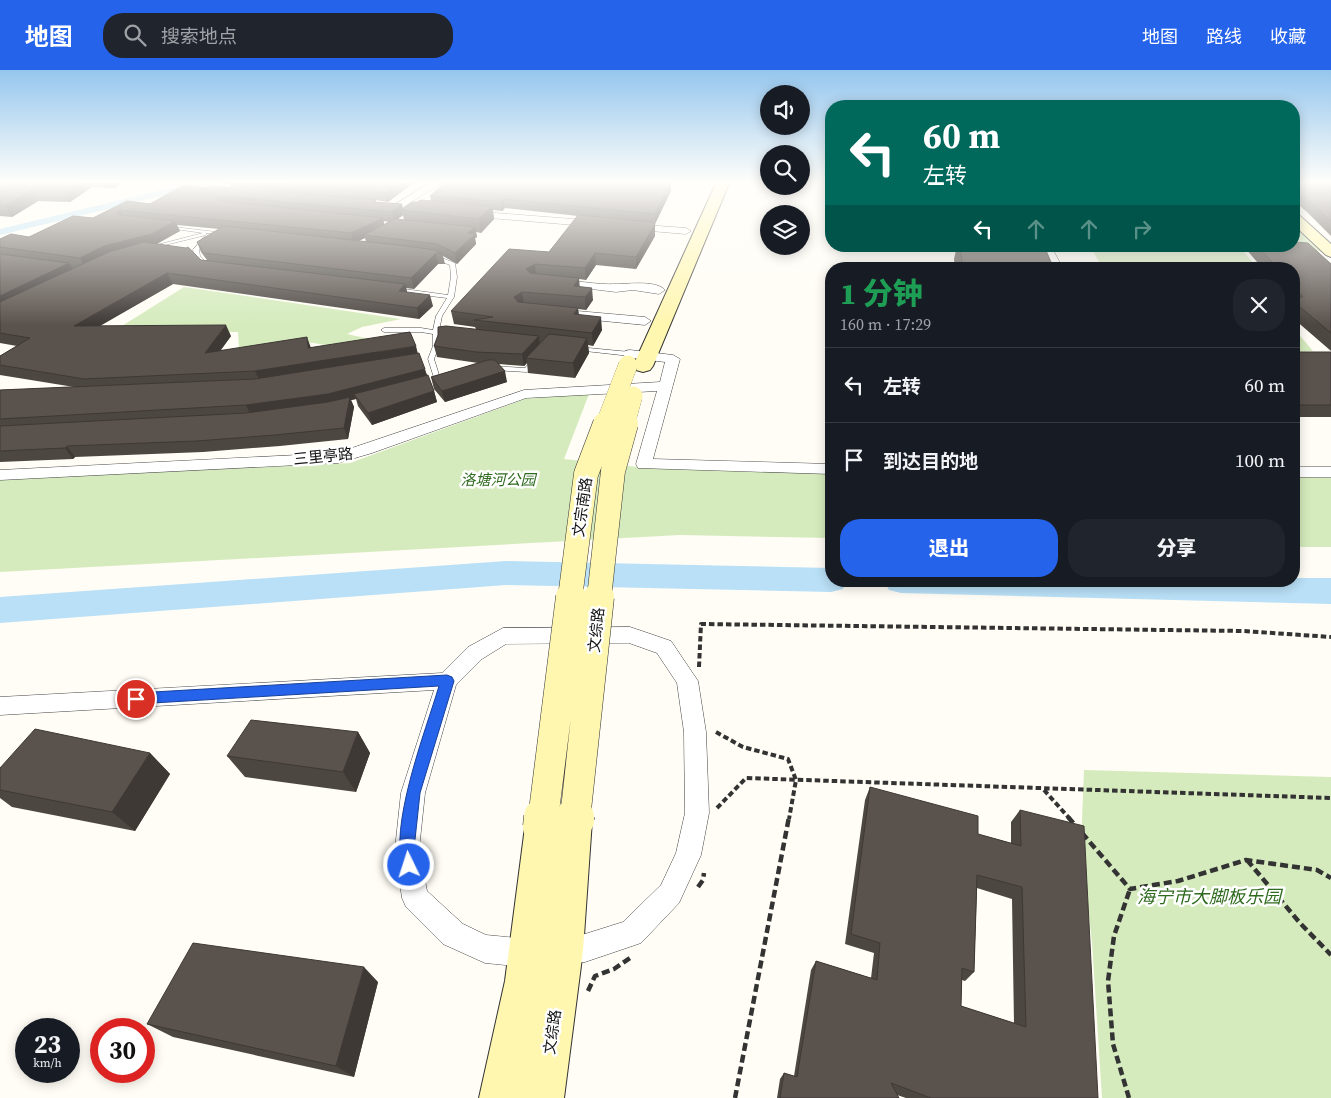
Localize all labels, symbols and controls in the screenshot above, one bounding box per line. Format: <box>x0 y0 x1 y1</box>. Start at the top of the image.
search box <box>103 13 453 58</box>
text: 地图 <box>25 20 73 53</box>
icon: search <box>121 21 149 49</box>
text: 搜索地点 <box>161 23 237 49</box>
text: 地图 <box>1142 24 1178 49</box>
text: 路线 <box>1206 24 1242 49</box>
text: 收藏 <box>1270 24 1306 49</box>
map controls <box>760 85 810 255</box>
button: sound <box>760 85 810 135</box>
text: 60 m <box>923 112 1000 160</box>
icon: left <box>840 120 905 185</box>
button: search <box>760 145 810 195</box>
text: 左转 <box>923 160 967 190</box>
button: layers <box>760 205 810 255</box>
icon: left <box>969 215 997 243</box>
icon: ahead <box>1022 215 1050 243</box>
icon: ahead <box>1075 215 1103 243</box>
icon: right <box>1128 215 1156 243</box>
text: 1 分钟 <box>840 273 923 314</box>
button: close <box>1233 279 1285 331</box>
text: 160 m · 17:29 <box>840 313 931 335</box>
icon: left <box>840 371 868 399</box>
text: 60 m <box>1244 372 1285 398</box>
text: 左转 <box>883 373 921 399</box>
street label: 三里亭路 <box>292 442 354 470</box>
icon: arrive <box>840 446 868 474</box>
text: 100 m <box>1235 447 1285 473</box>
text: 到达目的地 <box>883 448 978 474</box>
park label: 洛塘河公园 <box>460 469 537 490</box>
street label: 文宗南路 <box>567 476 597 538</box>
button: 退出 <box>840 519 1058 577</box>
button: 分享 <box>1068 519 1285 577</box>
street label: 文综路 <box>583 607 609 653</box>
pin <box>115 678 157 720</box>
icon: arrive <box>122 685 150 713</box>
position arrow <box>382 838 434 890</box>
park label: 海宁市大脚板乐园 <box>1137 884 1284 909</box>
street label: 文综路 <box>538 1008 566 1056</box>
speed limit sign: 30 <box>90 1018 155 1083</box>
text: 23 <box>34 1027 61 1061</box>
text: km/h <box>33 1055 62 1071</box>

